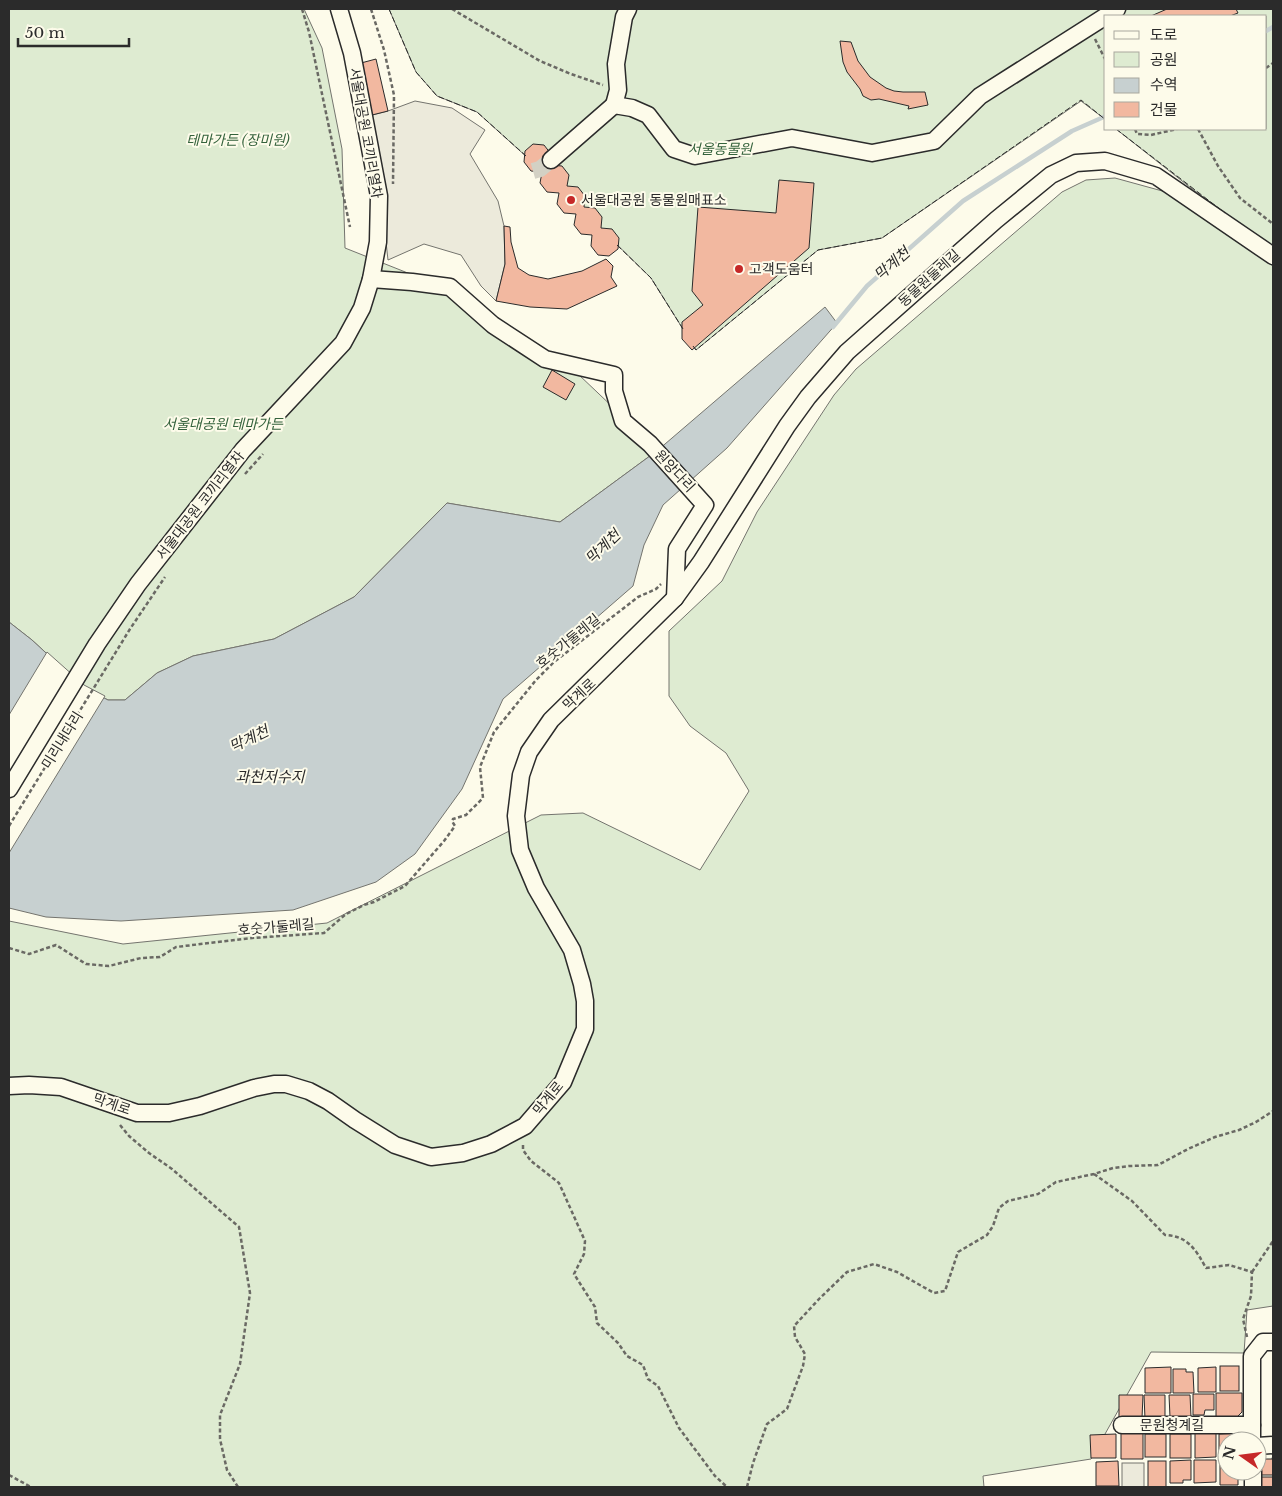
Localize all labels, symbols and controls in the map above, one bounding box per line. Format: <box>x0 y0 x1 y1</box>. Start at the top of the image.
scale bar <box>18 15 129 47</box>
legend <box>1104 15 1267 130</box>
text: 50 m <box>25 23 65 42</box>
text: 도로 <box>1150 25 1178 44</box>
text: 공원 <box>1150 50 1178 69</box>
street label: 서울대공원 코끼리열차 <box>346 66 386 200</box>
text: 수역 <box>1150 75 1178 94</box>
text: 건물 <box>1150 100 1178 119</box>
park label: 테마가든 (장미원) <box>186 131 290 149</box>
park label: 서울동물원 <box>688 140 753 158</box>
place label: 서울대공원 동물원매표소 <box>581 191 727 209</box>
marker: 서울대공원 동물원매표소 <box>565 194 577 206</box>
water label: 막계천 <box>870 241 915 284</box>
street label: 동물원둘레길 <box>894 245 964 311</box>
place label: 고객도움터 <box>749 260 813 278</box>
marker: 고객도움터 <box>733 263 745 275</box>
park label: 서울대공원 테마가든 <box>163 415 284 433</box>
street label: 원앙다리 <box>651 446 699 496</box>
street label: 서울대공원 코끼리열차 <box>152 447 248 563</box>
water label: 막계천 <box>581 524 626 568</box>
street label: 호숫가둘레길 <box>532 610 604 672</box>
street label: 막계로 <box>559 674 599 714</box>
street label: 미리내다리 <box>37 708 87 772</box>
water label: 막계천 <box>226 720 274 756</box>
water label: 과천저수지 <box>235 767 306 786</box>
street label: 호숫가둘레길 <box>237 915 315 939</box>
street label: 막계로 <box>529 1077 567 1119</box>
street label: 막계로 <box>91 1089 133 1119</box>
street label: 문원청계길 <box>1140 1416 1204 1434</box>
north arrow <box>1217 1431 1267 1481</box>
text: N <box>1219 1444 1240 1461</box>

